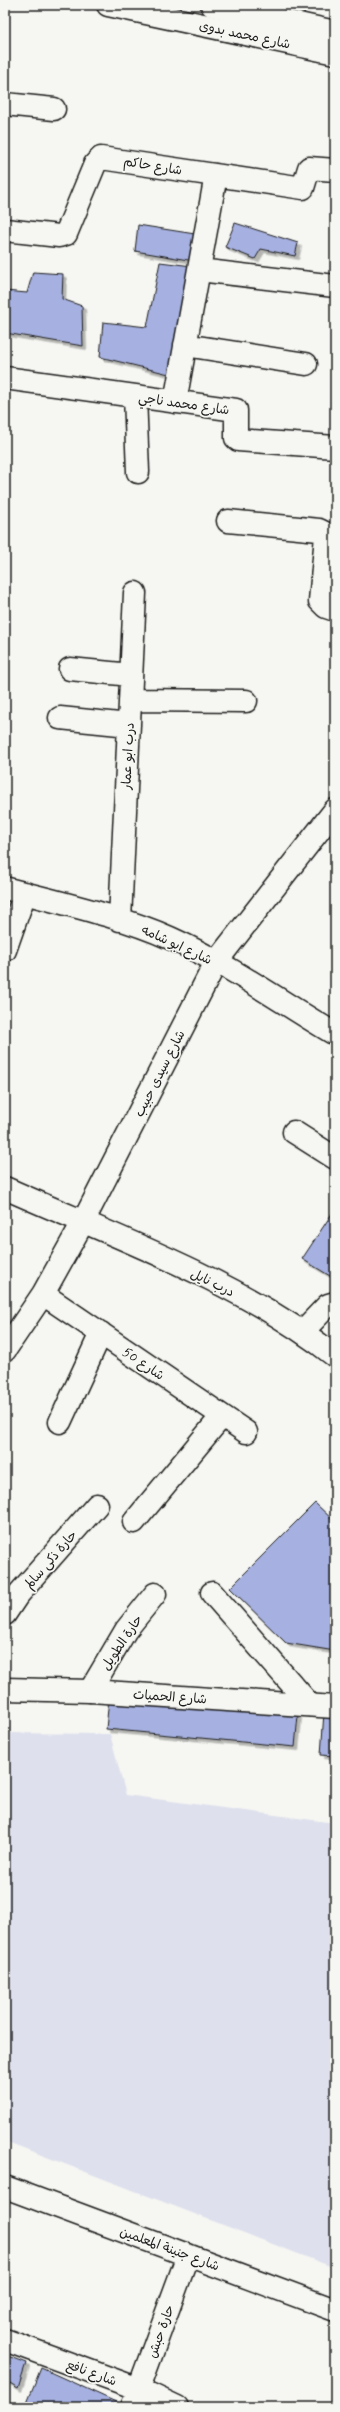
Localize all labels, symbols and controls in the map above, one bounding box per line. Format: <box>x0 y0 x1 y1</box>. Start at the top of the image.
street label: شارع محمد بدوى <box>198 18 292 53</box>
street label: شارع حاكم <box>122 153 183 180</box>
street label: شارع محمد ناجي <box>137 390 230 421</box>
street label: درب ابو عمار <box>118 722 139 791</box>
street label: شارع ابو شامه <box>138 922 214 969</box>
street label: شارع سيدى حبيب <box>131 1027 189 1120</box>
street label: درب نايل <box>188 1265 237 1301</box>
street label: شارع 50 <box>119 1344 167 1384</box>
street label: حارة ذكى سالم <box>21 1527 82 1594</box>
street label: حارة الطويل <box>98 1612 147 1674</box>
street label: شارع الحميات <box>132 1686 207 1709</box>
street label: شارع جنينة المعلمين <box>117 2224 222 2275</box>
street label: حارة حبش <box>144 2303 179 2360</box>
street label: شارع نافع <box>64 2357 119 2391</box>

